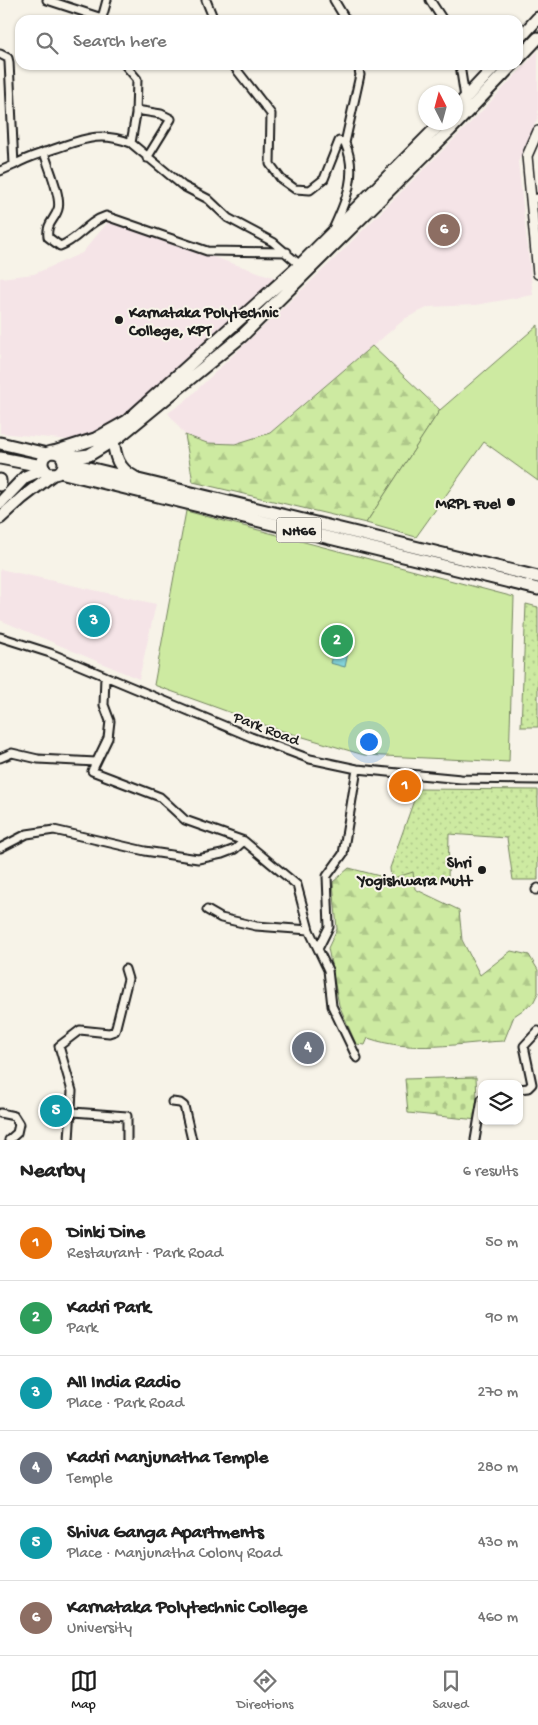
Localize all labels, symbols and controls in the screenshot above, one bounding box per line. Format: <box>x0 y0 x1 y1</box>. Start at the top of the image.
search box <box>15 15 523 70</box>
icon: search <box>33 29 61 57</box>
text: Search here <box>73 31 167 54</box>
north arrow <box>418 85 463 130</box>
pin: 6 <box>428 211 460 249</box>
place label: Karnataka Polytechnic College, KPT <box>128 305 279 342</box>
marker: Karnataka Polytechnic College, KPT <box>113 314 125 326</box>
place label: MRPL Fuel <box>436 496 501 515</box>
marker: MRPL Fuel <box>505 496 517 508</box>
road number: NH66 <box>276 518 322 542</box>
pin: 3 <box>78 602 110 640</box>
pin: 2 <box>321 622 353 660</box>
street label: Park Road <box>229 709 303 752</box>
your location <box>356 729 382 755</box>
pin: 1 <box>389 767 421 805</box>
place label: Shri Yogishwara Mutt <box>356 855 473 892</box>
marker: Shri Yogishwara Mutt <box>476 864 488 876</box>
pin: 4 <box>292 1029 324 1067</box>
map controls <box>478 1080 523 1125</box>
button: layers <box>478 1080 523 1125</box>
pin: 5 <box>40 1092 72 1130</box>
text: Nearby <box>20 1160 85 1185</box>
text: 6 results <box>463 1163 518 1182</box>
text: Dinki Dine <box>67 1222 145 1245</box>
text: 1 <box>33 1234 39 1253</box>
text: 50 m <box>485 1234 518 1253</box>
text: Restaurant · Park Road <box>67 1245 223 1264</box>
text: Kadri Park <box>67 1297 151 1320</box>
text: 2 <box>32 1309 40 1328</box>
text: 90 m <box>486 1309 518 1328</box>
text: Park <box>67 1320 98 1339</box>
text: All India Radio <box>67 1372 181 1395</box>
text: 3 <box>32 1384 40 1403</box>
text: 270 m <box>478 1384 518 1403</box>
text: Place · Park Road <box>67 1395 184 1414</box>
text: Kadri Manjunatha Temple <box>67 1447 268 1470</box>
text: 4 <box>32 1459 40 1478</box>
text: 280 m <box>477 1459 518 1478</box>
text: Temple <box>67 1470 112 1489</box>
text: Shiva Ganga Apartments <box>67 1522 264 1545</box>
text: 5 <box>32 1534 40 1553</box>
text: 430 m <box>478 1534 518 1553</box>
text: Place · Manjunatha Colony Road <box>67 1545 282 1564</box>
text: Karnataka Polytechnic College <box>67 1597 307 1620</box>
text: 6 <box>32 1609 40 1628</box>
text: 460 m <box>478 1609 518 1628</box>
text: University <box>67 1620 132 1639</box>
tab: Map <box>70 1667 98 1714</box>
tab: Directions <box>237 1667 294 1714</box>
tab: Saved <box>433 1667 468 1714</box>

